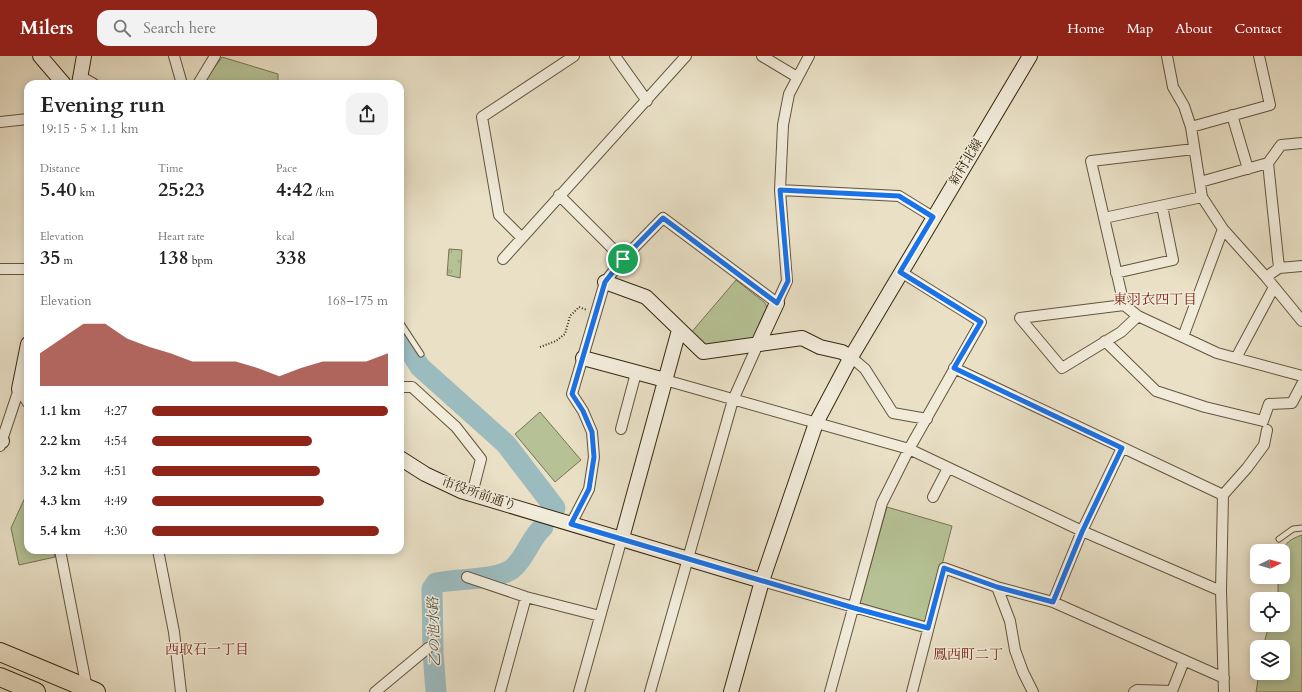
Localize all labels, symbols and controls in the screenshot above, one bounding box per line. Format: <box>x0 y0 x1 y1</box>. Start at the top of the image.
search box <box>97 10 377 46</box>
text: Milers <box>20 15 73 41</box>
icon: search <box>111 17 133 39</box>
text: Search here <box>143 18 216 38</box>
text: Home <box>1067 19 1105 38</box>
text: Map <box>1127 19 1153 38</box>
text: About <box>1175 19 1212 38</box>
text: Contact <box>1234 19 1282 38</box>
text: Evening run <box>40 90 165 120</box>
button: share <box>346 93 388 135</box>
text: 19:15 · 5 × 1.1 km <box>40 120 139 138</box>
street label: 新村北線 <box>945 135 987 189</box>
text: Distance <box>40 161 80 176</box>
text: Time <box>158 161 183 176</box>
text: Pace <box>276 161 297 176</box>
text: 5.40 <box>40 176 77 203</box>
text: 25:23 <box>158 176 205 203</box>
text: 4:42 <box>276 176 313 203</box>
text: km <box>77 185 95 200</box>
text: /km <box>313 185 334 200</box>
text: Elevation <box>40 229 84 244</box>
text: Heart rate <box>158 229 205 244</box>
text: kcal <box>276 229 294 244</box>
pin <box>606 242 640 276</box>
text: 35 <box>40 244 61 271</box>
text: 138 <box>158 244 189 271</box>
text: 338 <box>276 244 307 271</box>
icon: arrive <box>612 248 634 270</box>
text: m <box>61 253 73 268</box>
text: bpm <box>189 253 213 268</box>
district label: 東羽衣四丁目 <box>1113 290 1197 309</box>
text: Elevation <box>40 292 92 310</box>
text: 168–175 m <box>326 292 388 310</box>
text: 1.1 km <box>40 402 81 420</box>
text: 4:27 <box>104 402 127 420</box>
text: 2.2 km <box>40 432 81 450</box>
text: 4:54 <box>104 432 127 450</box>
text: 3.2 km <box>40 462 81 480</box>
text: 4:51 <box>104 462 127 480</box>
street label: 市役所前通り <box>439 473 519 515</box>
text: 4.3 km <box>40 492 81 510</box>
text: 4:49 <box>104 492 127 510</box>
text: 5.4 km <box>40 522 81 540</box>
text: 4:30 <box>104 522 127 540</box>
north arrow <box>1250 544 1290 584</box>
map controls <box>1250 544 1290 680</box>
button: locate <box>1250 592 1290 632</box>
water label: 乙の池水路 <box>423 596 445 667</box>
district label: 西取石一丁目 <box>165 640 249 659</box>
button: layers <box>1250 640 1290 680</box>
district label: 鳳西町二丁 <box>933 645 1003 664</box>

